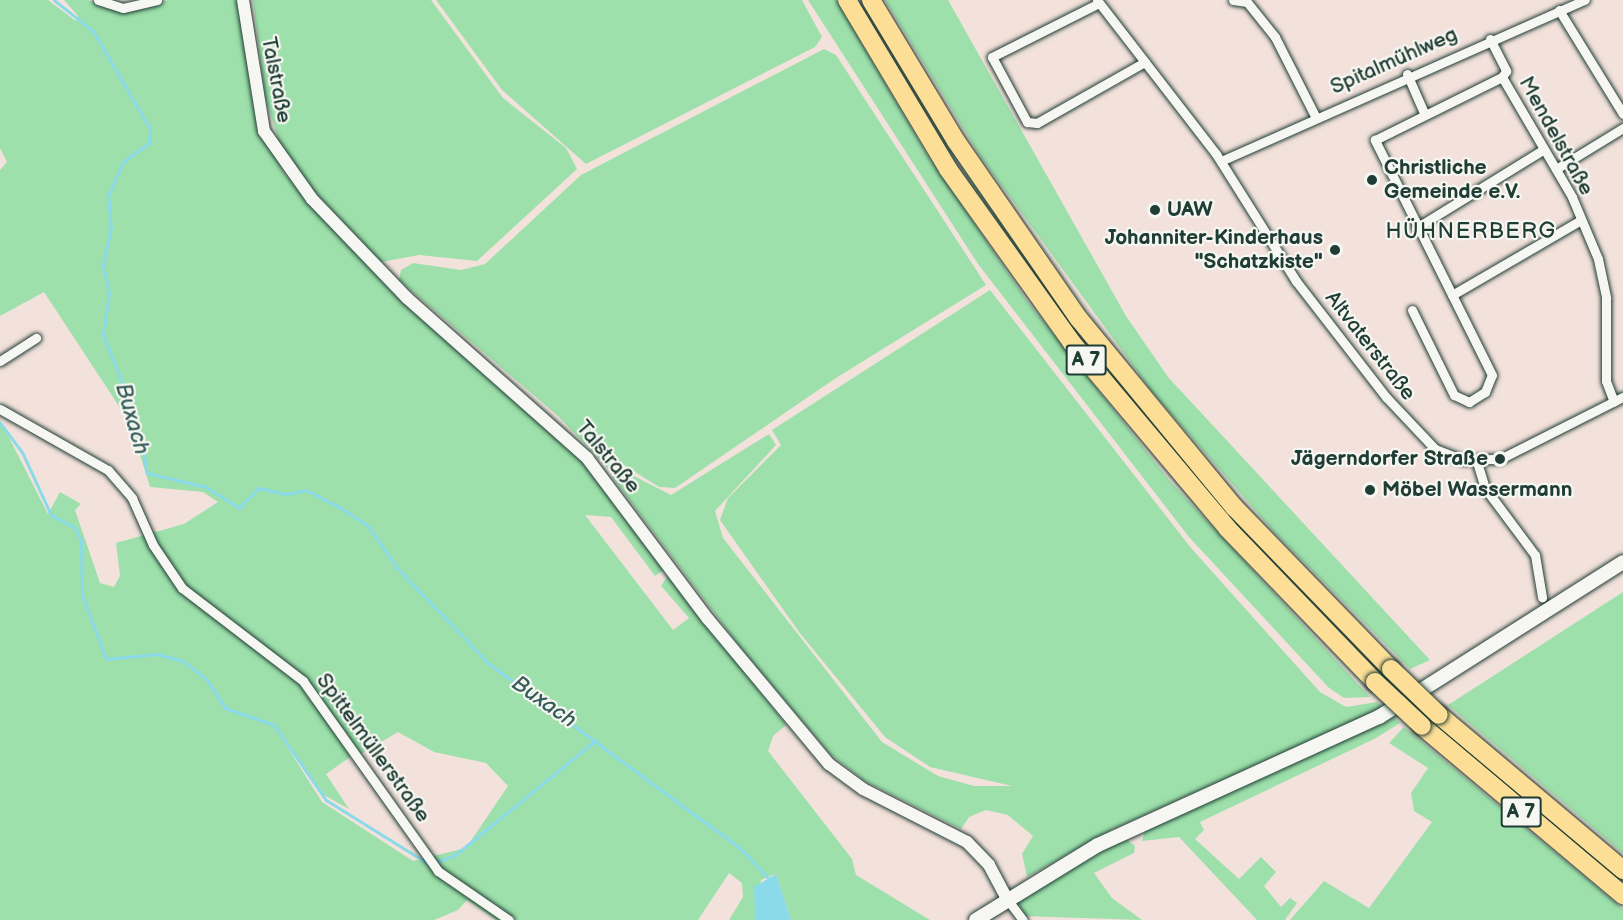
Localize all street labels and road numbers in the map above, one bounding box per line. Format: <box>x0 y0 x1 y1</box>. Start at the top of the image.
street label: Spitalmühlweg <box>1327 22 1461 100</box>
street label: Talstraße <box>255 35 297 125</box>
street label: Mendelstraße <box>1513 72 1599 200</box>
street label: Altvaterstraße <box>1320 286 1420 406</box>
road number: A 7 <box>1065 343 1107 377</box>
street label: Talstraße <box>570 416 646 498</box>
street label: Spittelmüllerstraße <box>311 669 435 827</box>
road number: A 7 <box>1500 795 1542 829</box>

